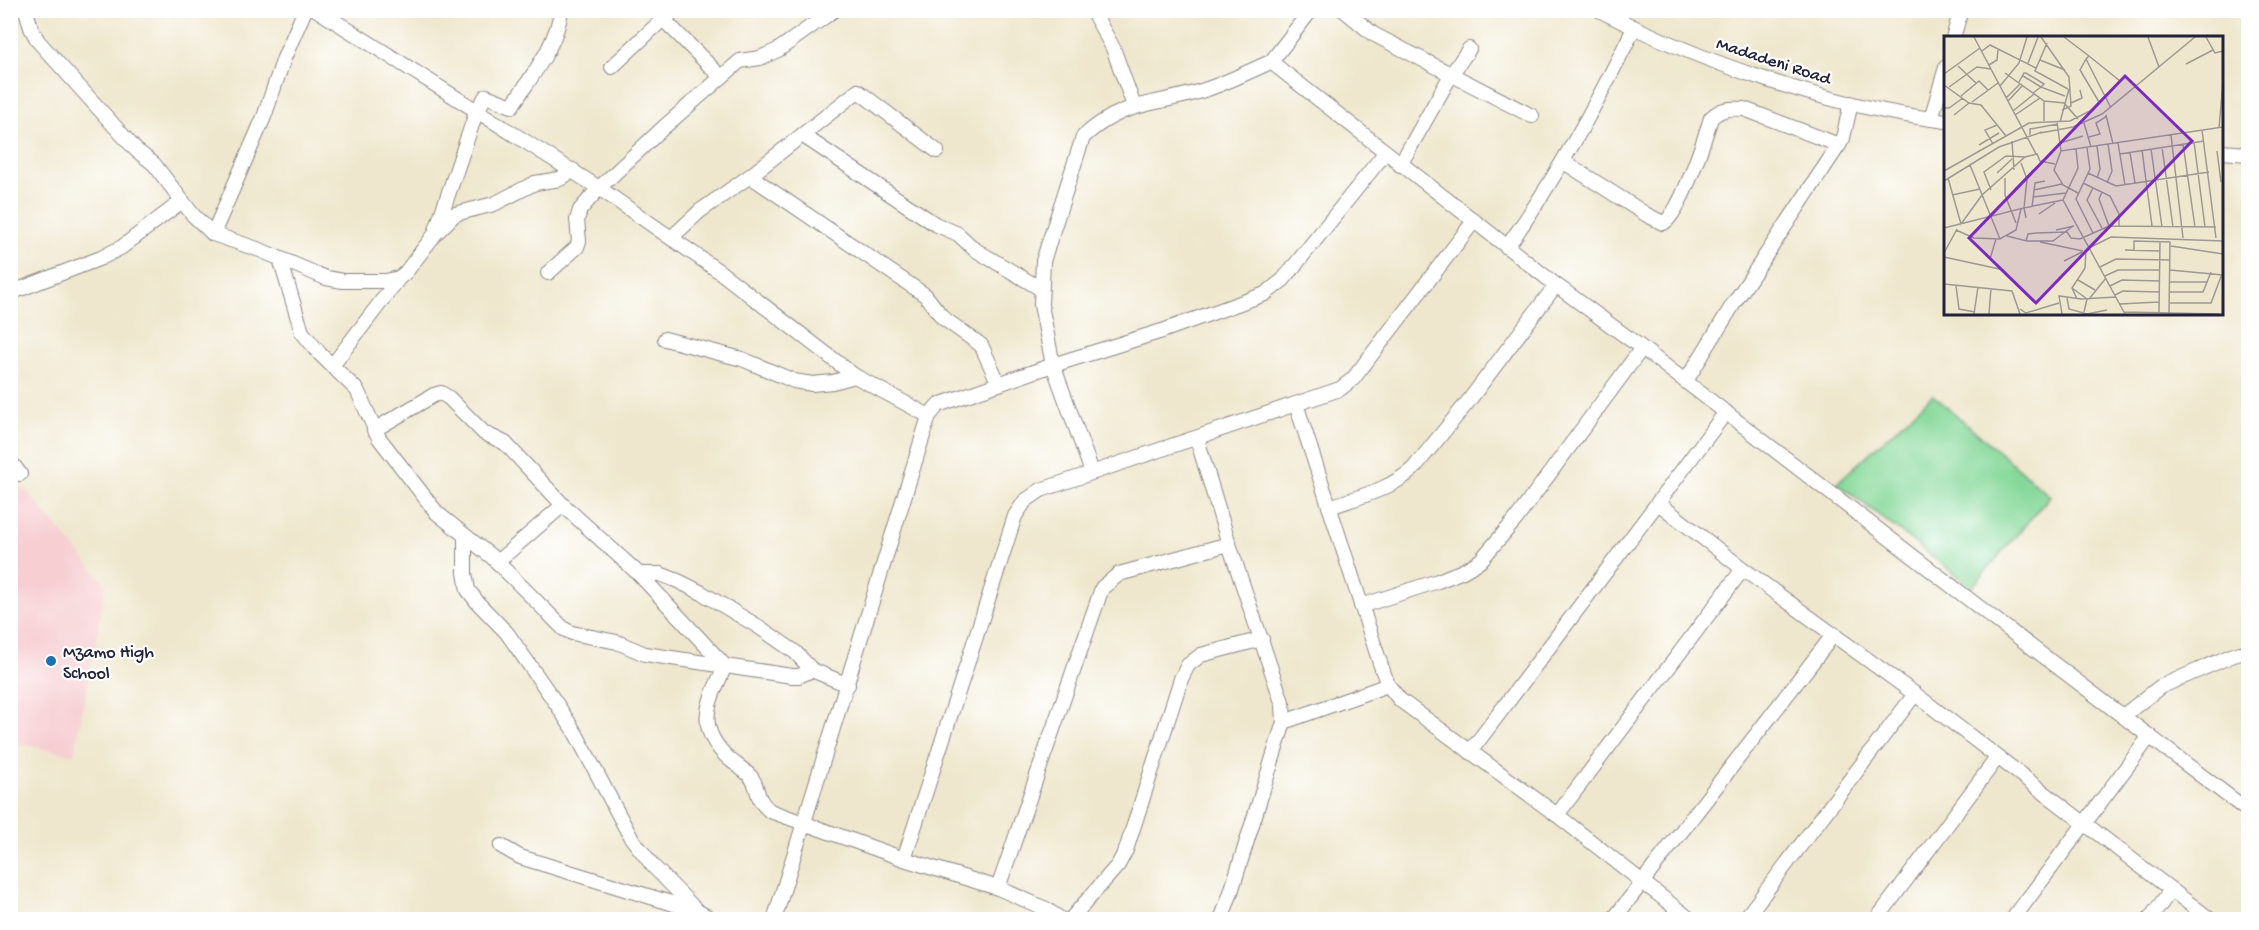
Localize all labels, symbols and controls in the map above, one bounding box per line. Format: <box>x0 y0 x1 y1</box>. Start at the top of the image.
street label: Madadeni Road <box>1713 34 1834 91</box>
inset map <box>1944 36 2223 315</box>
place label: Mzamo High School <box>63 643 154 685</box>
marker: Mzamo High School <box>44 654 58 668</box>

